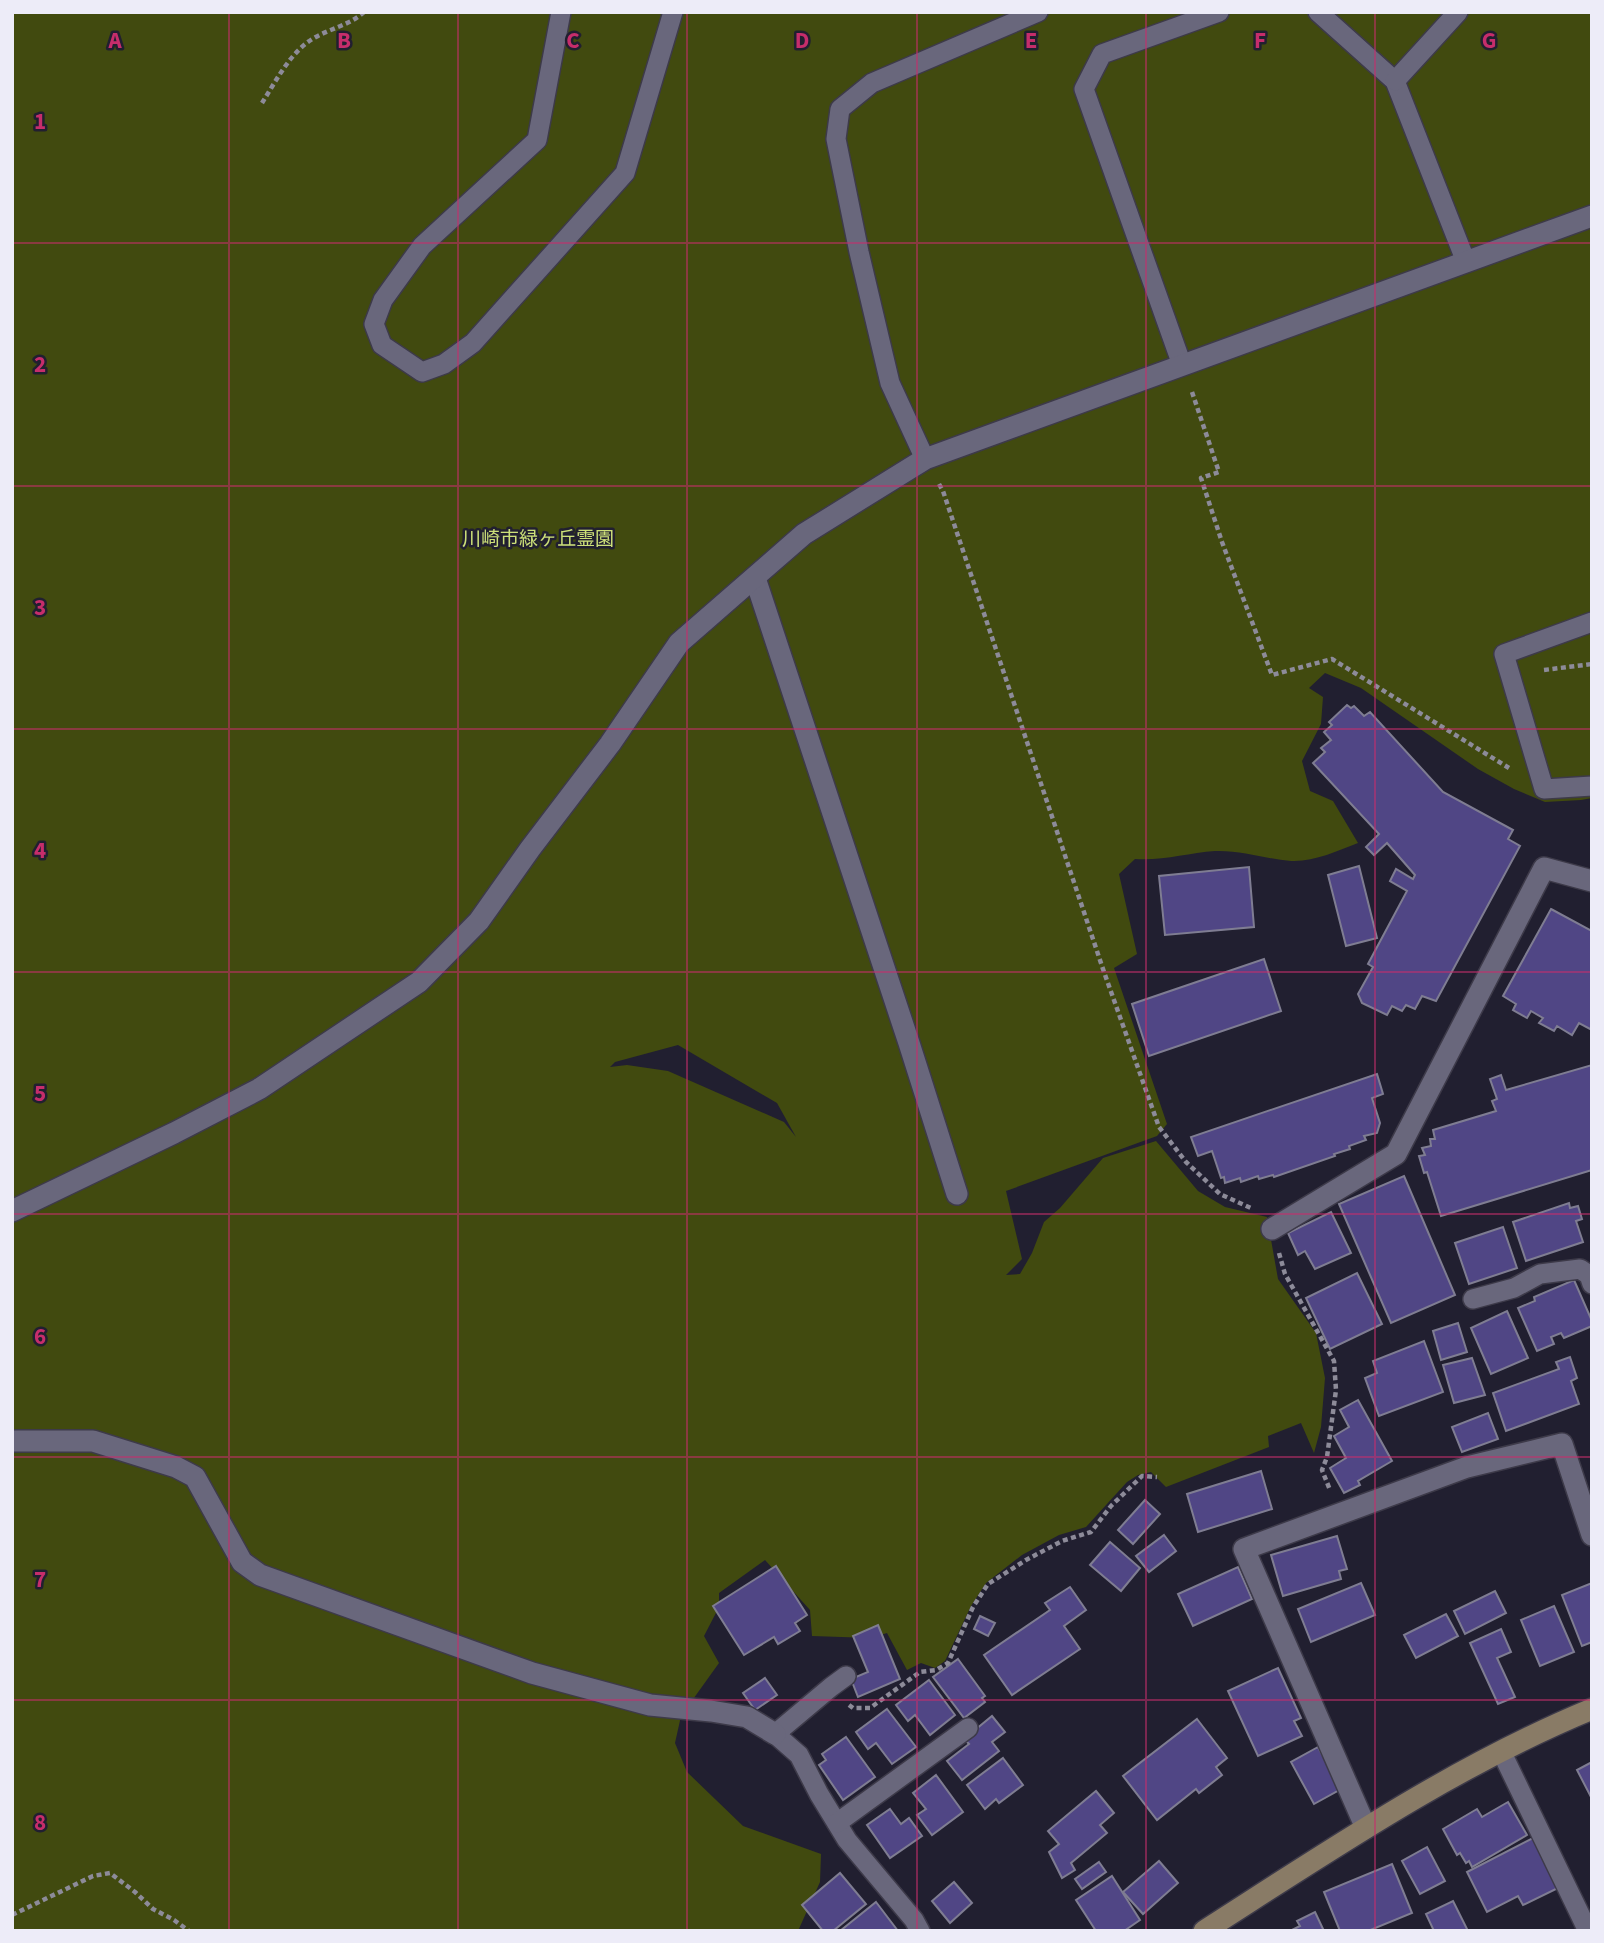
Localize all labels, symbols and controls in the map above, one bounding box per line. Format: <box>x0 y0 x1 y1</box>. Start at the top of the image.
text: A <box>107 24 122 57</box>
text: B <box>337 24 351 57</box>
text: C <box>566 24 580 57</box>
text: D <box>795 24 809 57</box>
text: E <box>1025 24 1037 57</box>
text: F <box>1254 24 1266 57</box>
text: G <box>1482 24 1496 57</box>
text: 1 <box>34 105 46 138</box>
text: 2 <box>34 348 46 381</box>
park label: 川崎市緑ヶ丘霊園 <box>462 526 614 553</box>
text: 3 <box>34 591 46 624</box>
text: 4 <box>34 834 46 867</box>
text: 5 <box>34 1077 46 1110</box>
text: 6 <box>34 1320 46 1353</box>
text: 7 <box>34 1563 46 1596</box>
text: 8 <box>34 1806 46 1839</box>

